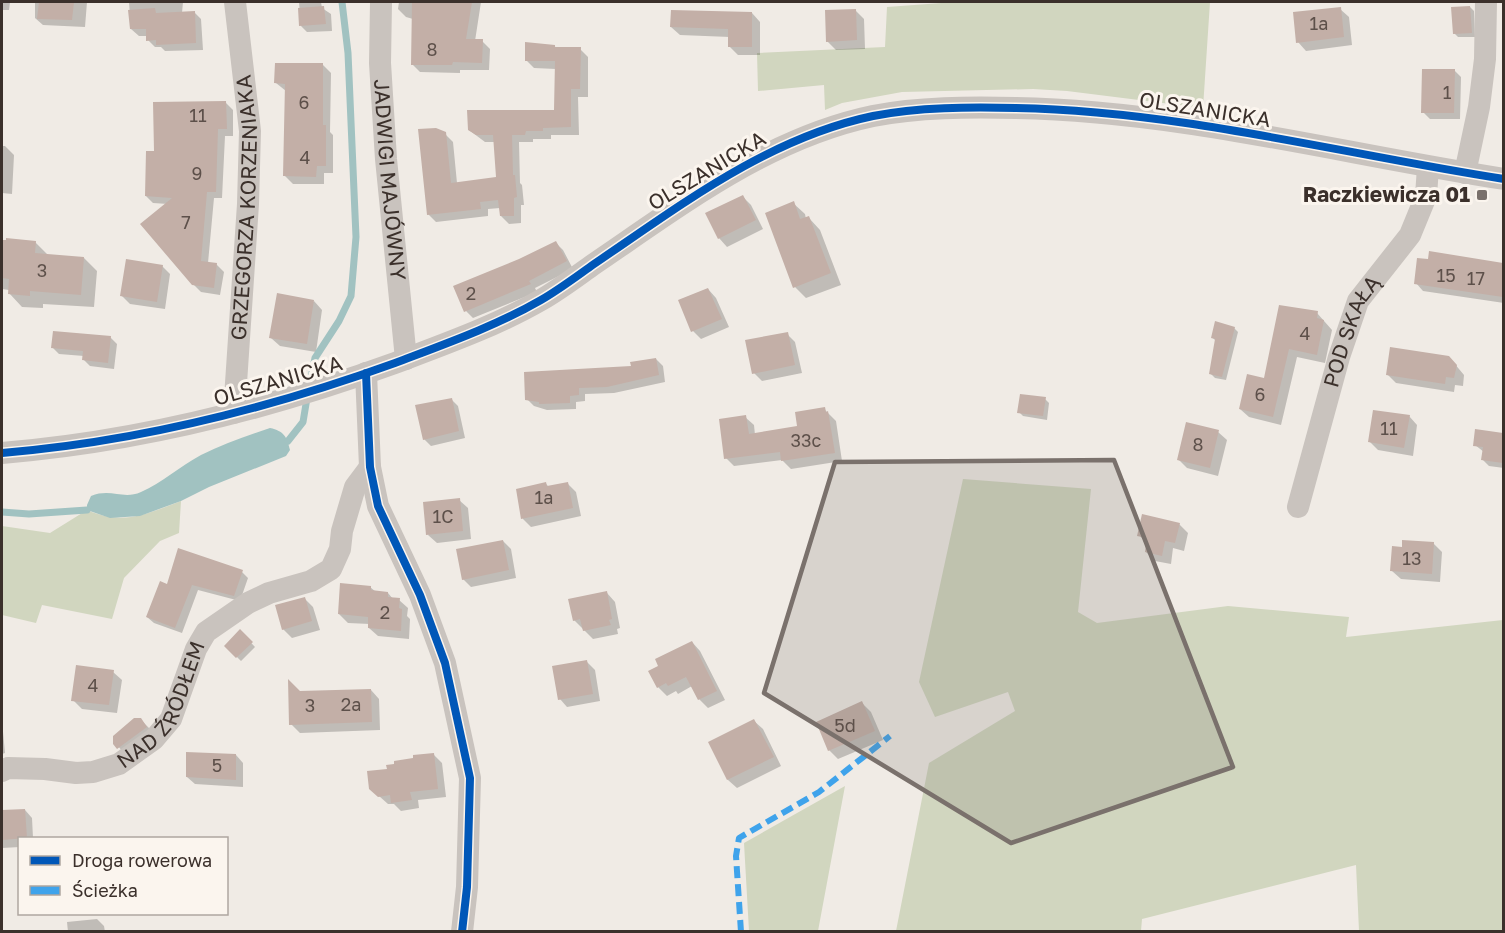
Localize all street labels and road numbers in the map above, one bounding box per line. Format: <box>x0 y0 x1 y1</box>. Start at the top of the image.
street label: GRZEGORZA KORZENIAKA <box>225 73 262 341</box>
street label: JADWIGI MAJÓWNY <box>369 78 412 282</box>
street label: OLSZANICKA <box>1138 86 1273 132</box>
street label: OLSZANICKA <box>643 125 770 215</box>
street label: POD SKAŁĄ <box>1317 270 1385 390</box>
street label: OLSZANICKA <box>210 349 345 411</box>
street label: NAD ŹRÓDŁEM <box>111 637 210 773</box>

